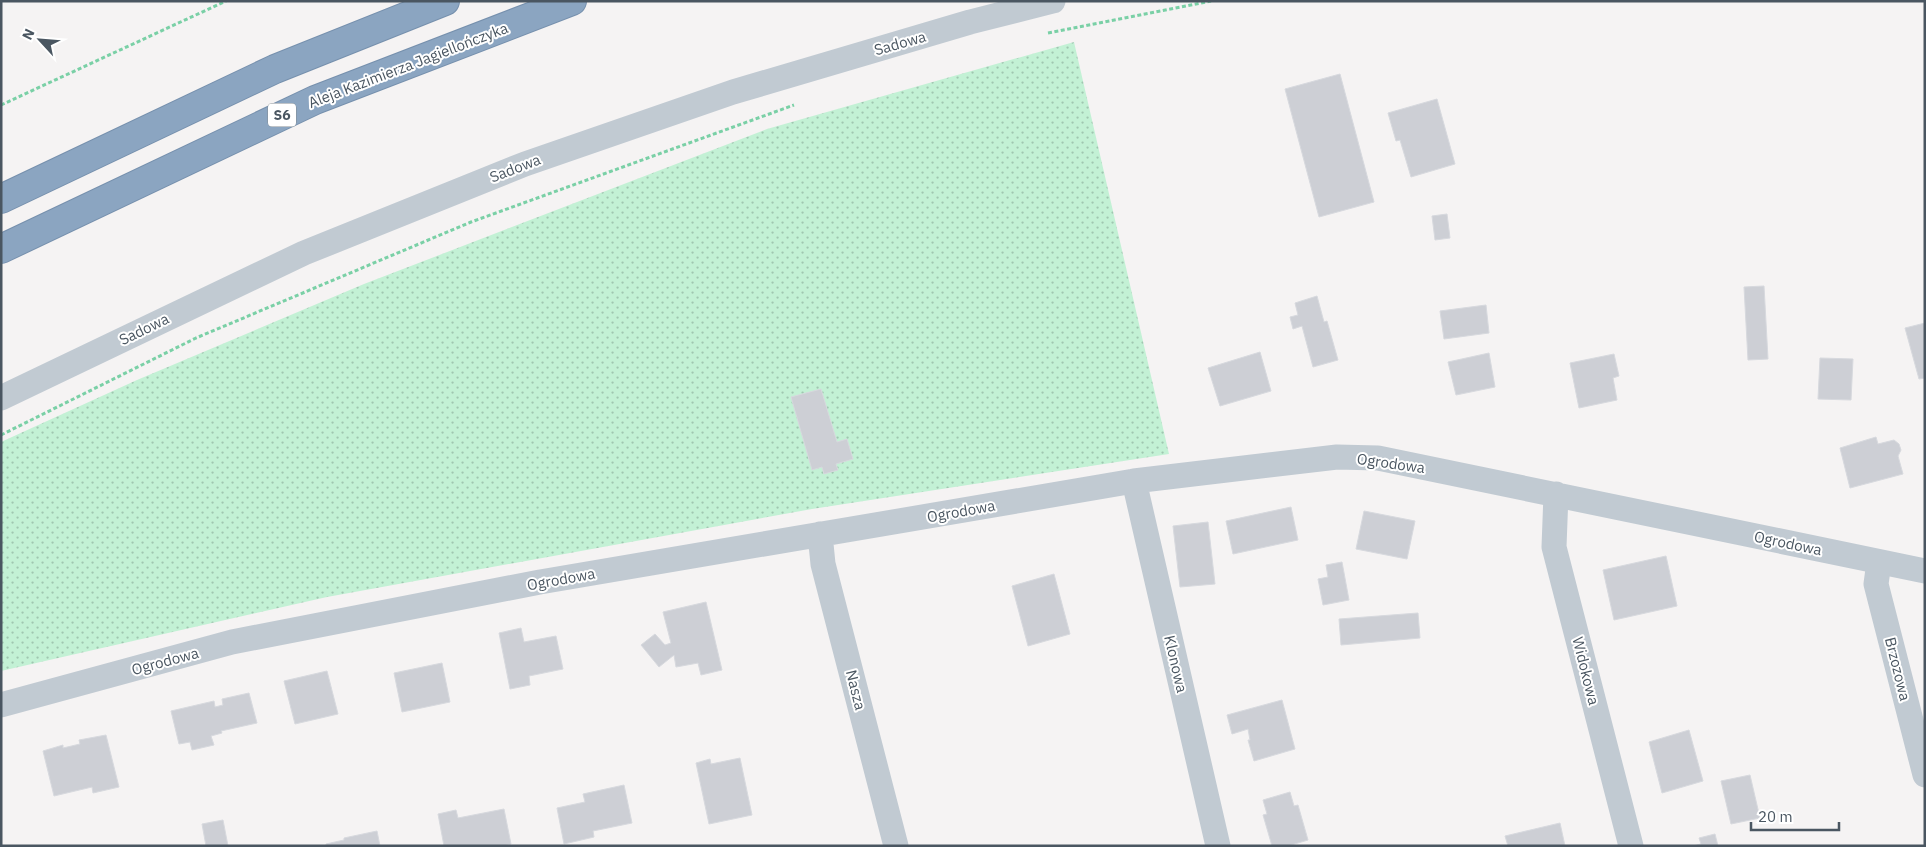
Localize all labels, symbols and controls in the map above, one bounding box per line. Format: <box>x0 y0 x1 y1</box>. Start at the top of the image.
north arrow <box>15 15 65 65</box>
street label: Aleja Kazimierza Jagiellończyka <box>305 18 511 112</box>
text: N <box>18 26 39 43</box>
street label: Sadowa <box>872 27 928 59</box>
road number: S6 <box>268 104 296 126</box>
street label: Sadowa <box>487 150 543 186</box>
street label: Sadowa <box>116 309 172 349</box>
street label: Ogrodowa <box>1356 449 1426 477</box>
street label: Ogrodowa <box>925 496 997 526</box>
street label: Ogrodowa <box>1752 527 1824 559</box>
street label: Ogrodowa <box>525 564 597 594</box>
street label: Klonowa <box>1160 633 1192 695</box>
street label: Widokowa <box>1568 635 1604 707</box>
street label: Brzozowa <box>1881 635 1915 703</box>
street label: Ogrodowa <box>129 643 201 679</box>
street label: Nasza <box>842 668 870 712</box>
scale bar <box>1751 800 1838 832</box>
text: 20 m <box>1758 807 1793 826</box>

